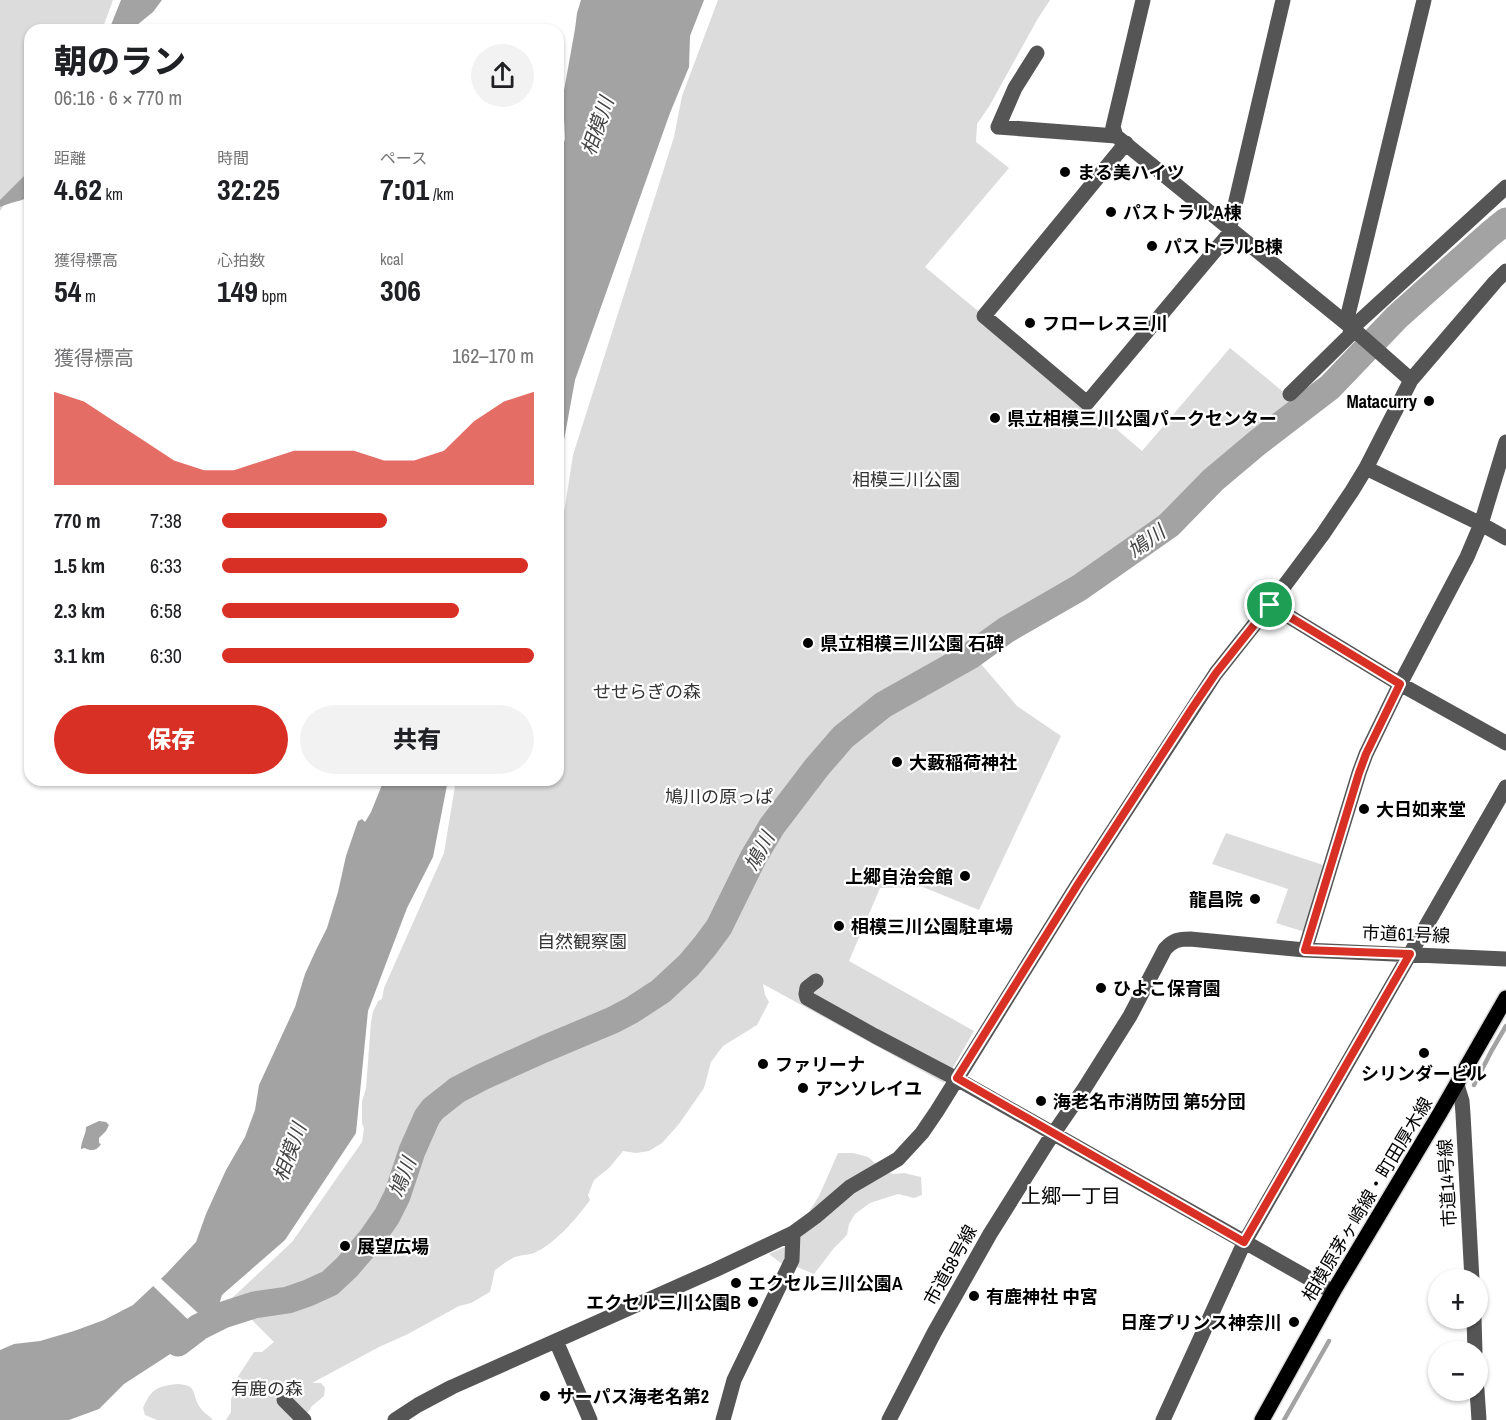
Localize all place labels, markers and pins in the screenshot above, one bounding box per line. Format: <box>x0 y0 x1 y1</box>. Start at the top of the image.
place label: まる美ハイツ <box>1077 160 1185 185</box>
marker: まる美ハイツ <box>1058 165 1072 179</box>
place label: パストラルA棟 <box>1123 200 1242 225</box>
marker: パストラルA棟 <box>1104 205 1118 219</box>
place label: パストラルB棟 <box>1164 234 1283 259</box>
marker: パストラルB棟 <box>1145 239 1159 253</box>
place label: フローレス三川 <box>1042 311 1168 336</box>
marker: フローレス三川 <box>1023 316 1037 330</box>
place label: Matacurry <box>1346 389 1418 414</box>
marker: Matacurry <box>1422 394 1436 408</box>
place label: 県立相模三川公園パークセンター <box>1007 406 1277 431</box>
marker: 県立相模三川公園パークセンター <box>988 411 1002 425</box>
pin <box>1244 579 1295 630</box>
place label: 県立相模三川公園 石碑 <box>820 631 1004 656</box>
marker: 県立相模三川公園 石碑 <box>801 636 815 650</box>
place label: 大藪稲荷神社 <box>909 750 1017 775</box>
marker: 大藪稲荷神社 <box>890 755 904 769</box>
place label: 大日如来堂 <box>1376 797 1466 822</box>
marker: 大日如来堂 <box>1357 802 1371 816</box>
place label: 上郷自治会館 <box>845 864 953 889</box>
marker: 上郷自治会館 <box>958 869 972 883</box>
place label: 龍昌院 <box>1189 887 1243 912</box>
marker: 龍昌院 <box>1248 892 1262 906</box>
place label: 相模三川公園駐車場 <box>851 914 1013 939</box>
marker: 相模三川公園駐車場 <box>832 919 846 933</box>
place label: ひよこ保育園 <box>1113 976 1221 1001</box>
marker: ひよこ保育園 <box>1094 981 1108 995</box>
marker: シリンダービル <box>1417 1046 1431 1060</box>
place label: ファリーナ <box>775 1052 865 1077</box>
marker: ファリーナ <box>756 1057 770 1071</box>
place label: シリンダービル <box>1361 1061 1487 1086</box>
place label: アンソレイユ <box>815 1076 922 1101</box>
marker: アンソレイユ <box>796 1081 810 1095</box>
place label: 海老名市消防団 第5分団 <box>1053 1089 1245 1114</box>
marker: 海老名市消防団 第5分団 <box>1034 1094 1048 1108</box>
place label: 展望広場 <box>357 1234 429 1259</box>
marker: 展望広場 <box>338 1239 352 1253</box>
place label: エクセル三川公園A <box>748 1271 903 1296</box>
marker: エクセル三川公園A <box>729 1276 743 1290</box>
place label: 有鹿神社 中宮 <box>986 1284 1098 1309</box>
marker: 有鹿神社 中宮 <box>967 1289 981 1303</box>
place label: エクセル三川公園B <box>586 1290 741 1315</box>
marker: エクセル三川公園B <box>746 1295 760 1309</box>
place label: 日産プリンス神奈川 <box>1120 1310 1282 1335</box>
marker: 日産プリンス神奈川 <box>1287 1315 1301 1329</box>
place label: サーパス海老名第2 <box>557 1384 709 1409</box>
marker: サーパス海老名第2 <box>538 1389 552 1403</box>

